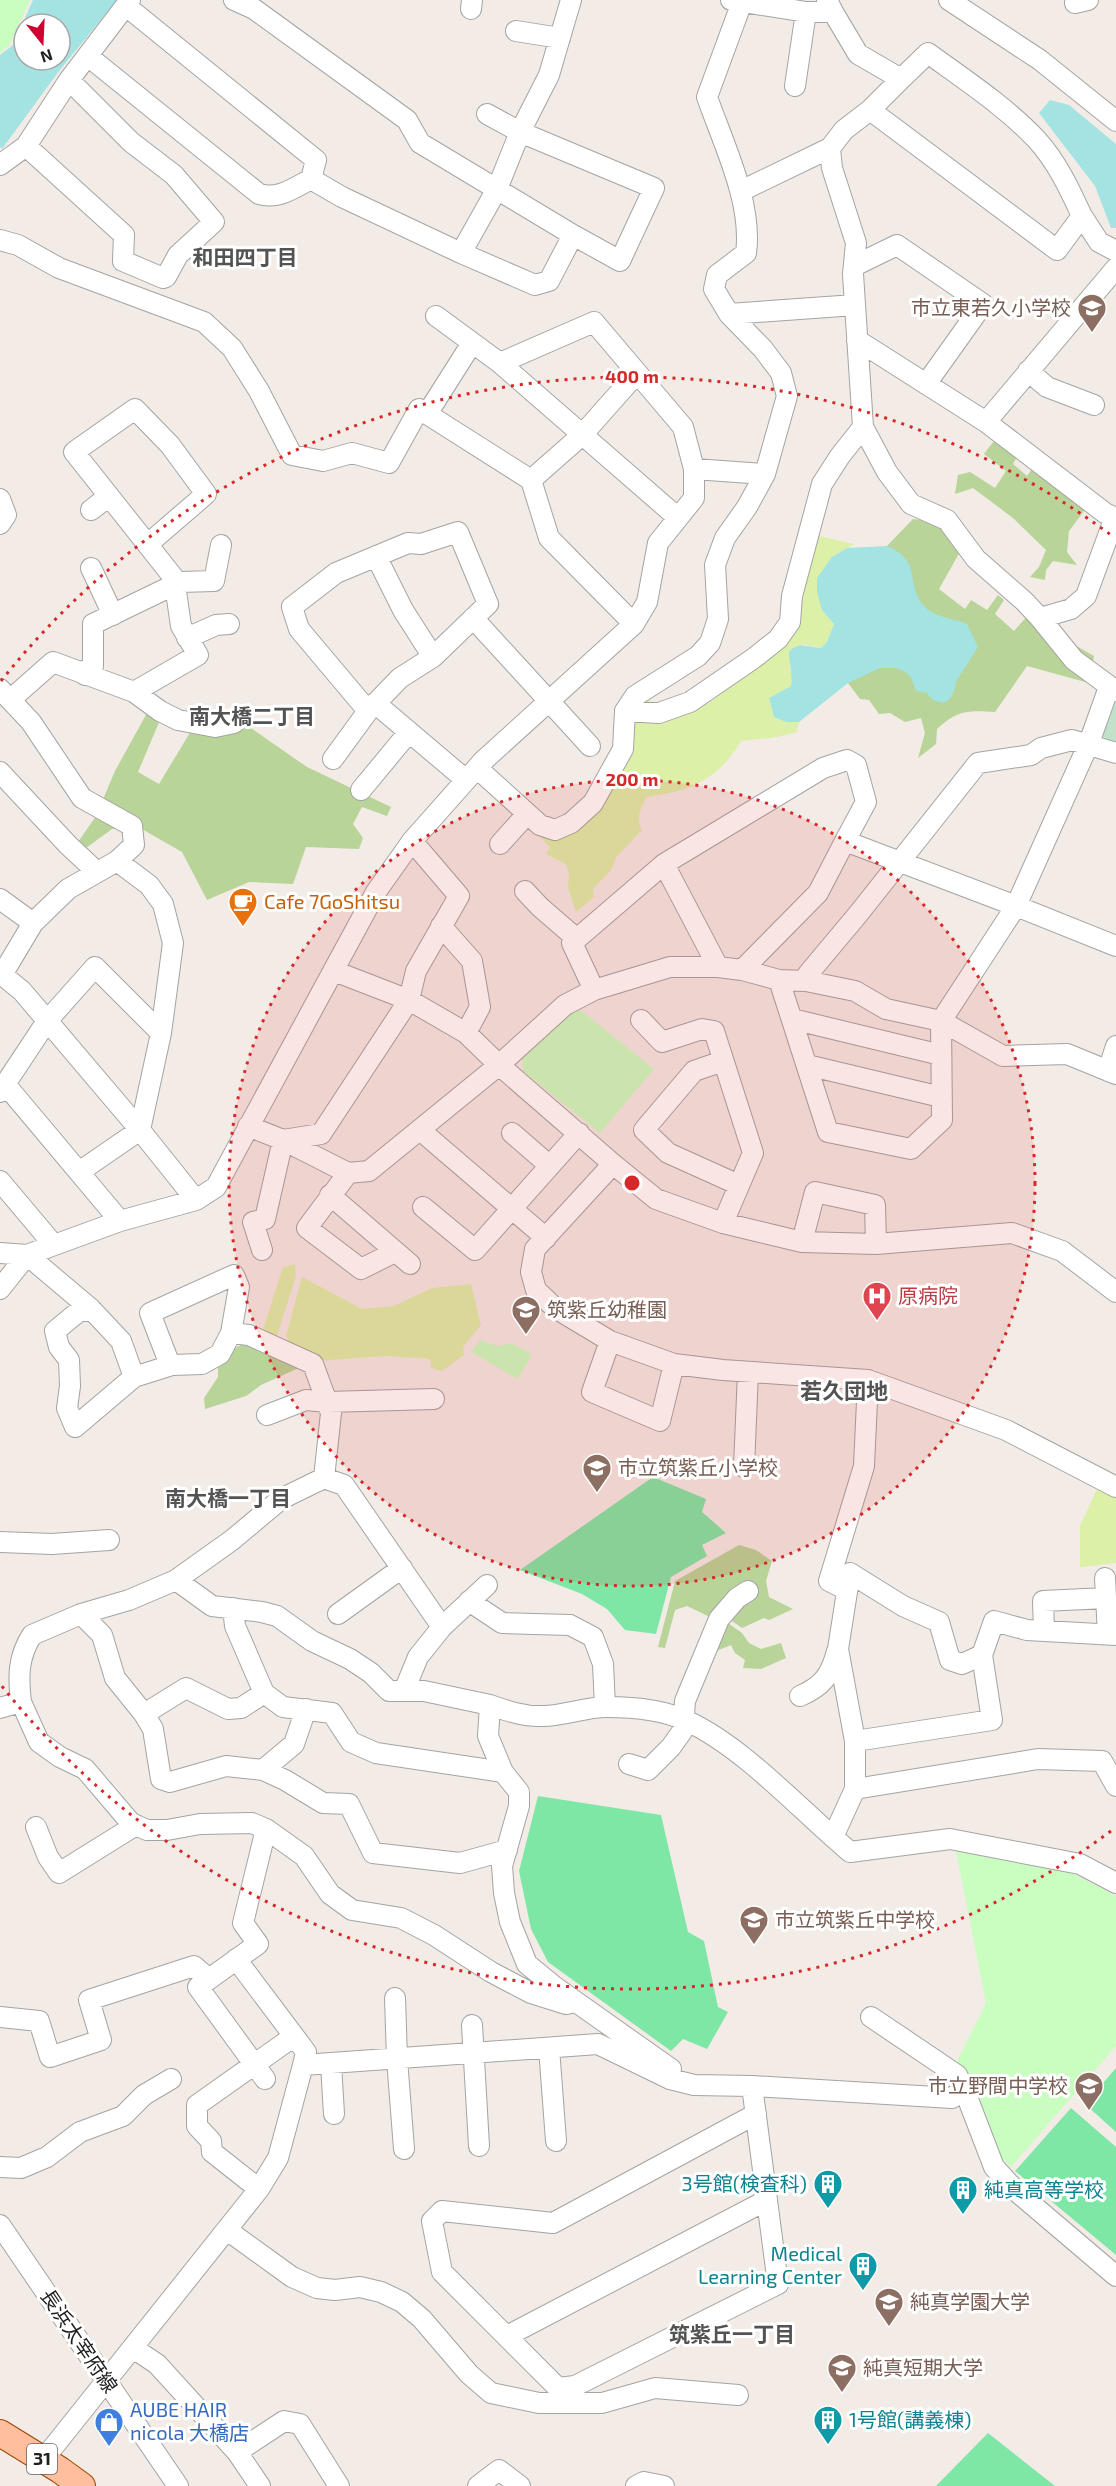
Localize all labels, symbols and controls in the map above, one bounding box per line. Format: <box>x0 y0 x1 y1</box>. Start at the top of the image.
north arrow <box>12 12 72 72</box>
text: N <box>38 46 55 68</box>
district label: 和田四丁目 <box>193 244 298 269</box>
school or university icon: 市立東若久小学校 <box>1076 292 1108 334</box>
place label: 市立東若久小学校 <box>911 295 1071 319</box>
text: 400 m <box>605 365 659 387</box>
district label: 南大橋二丁目 <box>189 703 315 728</box>
text: 200 m <box>606 768 658 790</box>
cafe icon: Cafe 7GoShitsu <box>227 886 259 928</box>
place label: Cafe 7GoShitsu <box>264 889 400 913</box>
centre of rings <box>622 1173 642 1193</box>
hospital icon: 原病院 <box>861 1280 893 1322</box>
place label: 原病院 <box>898 1283 958 1307</box>
school or university icon: 筑紫丘幼稚園 <box>510 1294 542 1336</box>
place label: 筑紫丘幼稚園 <box>547 1297 667 1321</box>
district label: 若久団地 <box>800 1377 888 1403</box>
school or university icon: 市立筑紫丘小学校 <box>581 1452 613 1494</box>
place label: 市立筑紫丘小学校 <box>618 1455 778 1479</box>
district label: 南大橋一丁目 <box>165 1485 291 1510</box>
school or university icon: 市立筑紫丘中学校 <box>738 1904 770 1946</box>
place label: 市立筑紫丘中学校 <box>775 1907 935 1931</box>
school or university icon: 市立野間中学校 <box>1073 2070 1105 2112</box>
place label: 市立野間中学校 <box>928 2073 1068 2097</box>
building icon: 3号館(検査科) <box>812 2168 844 2210</box>
place label: 3号館(検査科) <box>682 2171 807 2195</box>
building icon: 純真高等学校 <box>947 2174 979 2216</box>
place label: 純真高等学校 <box>984 2177 1104 2201</box>
place label: Medical Learning Center <box>698 2241 842 2288</box>
building icon: Medical Learning Center <box>847 2250 879 2292</box>
street label: 長浜太宰府線 <box>36 2284 123 2397</box>
school or university icon: 純真学園大学 <box>873 2286 905 2328</box>
place label: 純真学園大学 <box>910 2289 1030 2313</box>
district label: 筑紫丘一丁目 <box>669 2321 795 2346</box>
school or university icon: 純真短期大学 <box>826 2352 858 2394</box>
place label: 純真短期大学 <box>863 2355 983 2379</box>
place label: AUBE HAIR nicola 大橋店 <box>130 2397 249 2444</box>
building icon: 1号館(講義棟) <box>812 2404 844 2446</box>
shop icon: AUBE HAIR nicola 大橋店 <box>93 2406 125 2448</box>
place label: 1号館(講義棟) <box>849 2407 971 2431</box>
road number: 31 <box>27 2444 57 2474</box>

